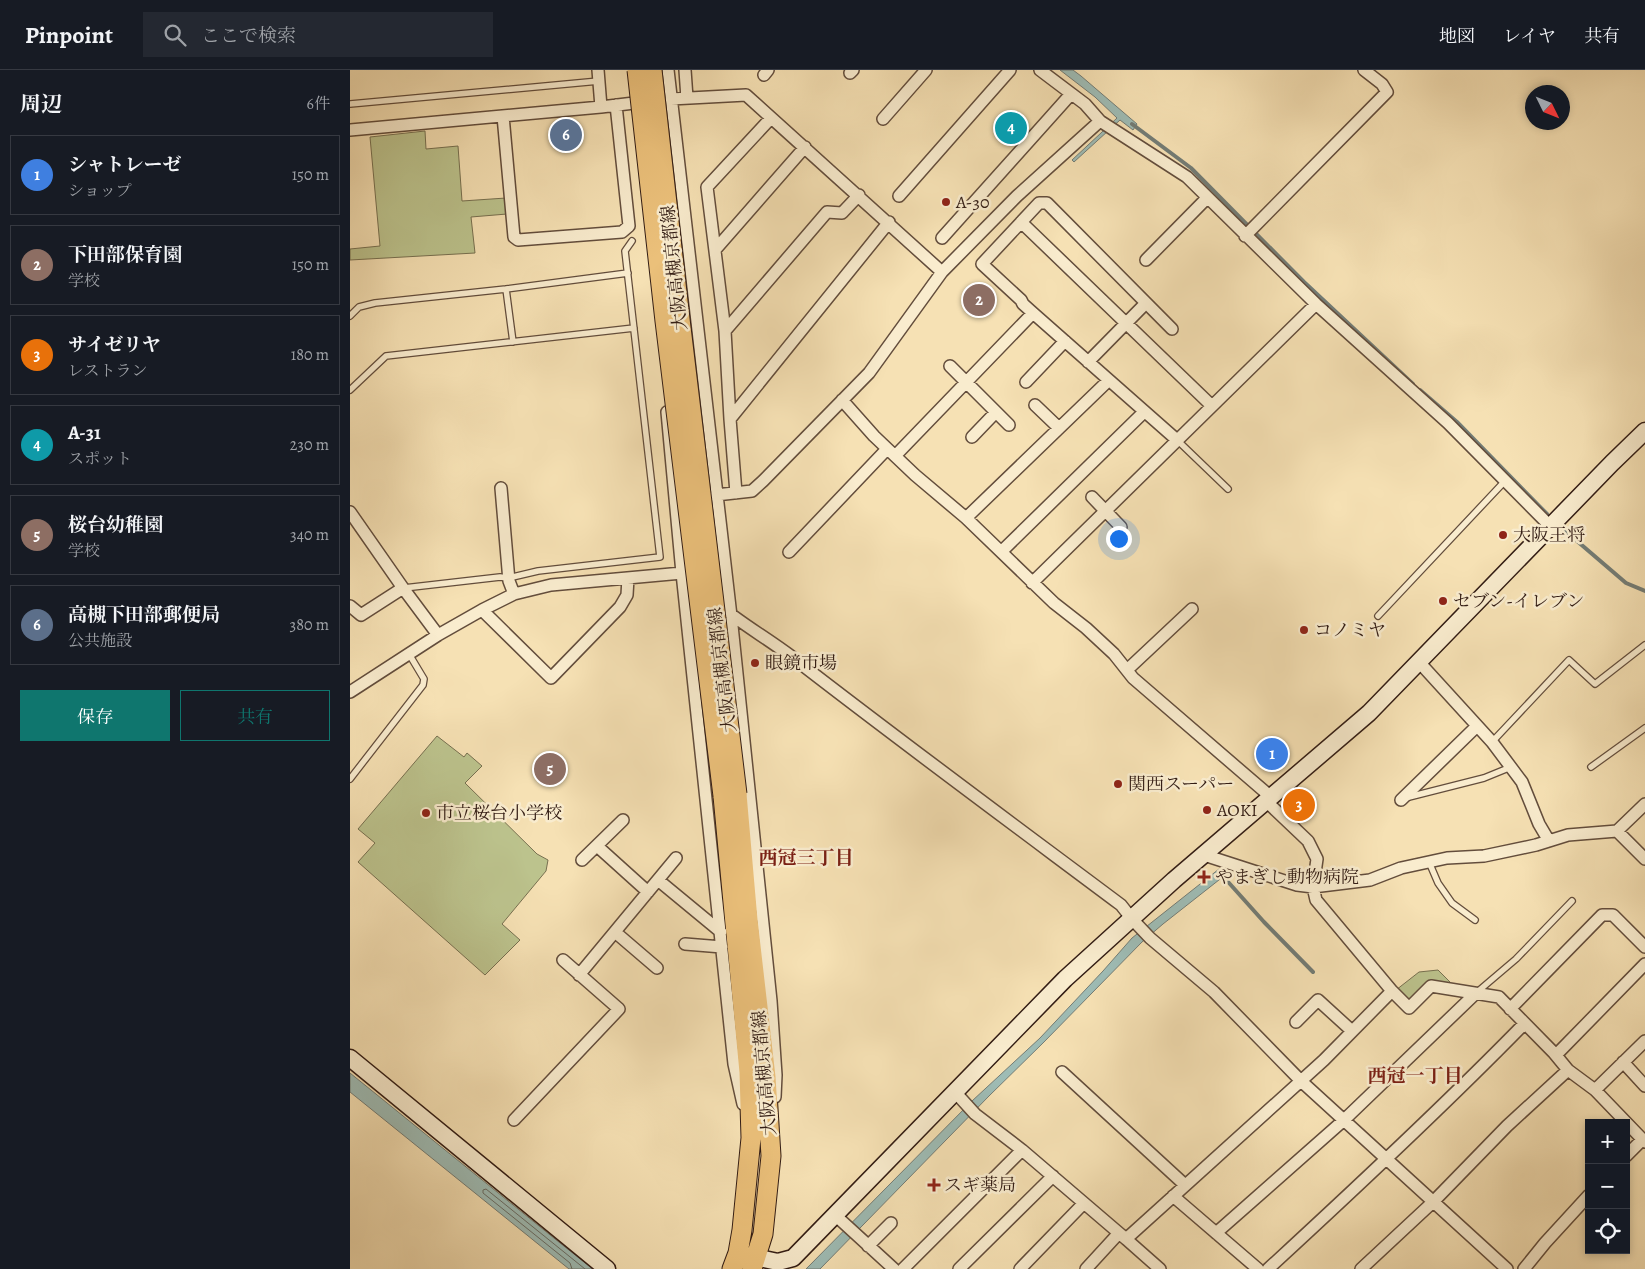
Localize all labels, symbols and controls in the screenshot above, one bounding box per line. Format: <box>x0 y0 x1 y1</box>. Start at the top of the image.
search box <box>143 12 493 57</box>
text: Pinpoint <box>25 19 113 51</box>
icon: search <box>161 21 189 49</box>
text: ここで検索 <box>201 23 296 49</box>
text: 地図 <box>1439 24 1475 48</box>
text: レイヤ <box>1503 24 1556 48</box>
text: 共有 <box>1584 24 1620 48</box>
north arrow <box>1525 85 1570 130</box>
text: 周辺 <box>20 90 62 118</box>
text: 6件 <box>307 93 330 115</box>
pin: 4 <box>995 109 1027 147</box>
pin: 6 <box>550 116 582 154</box>
text: シャトレーゼ <box>68 152 181 178</box>
text: 1 <box>34 164 40 186</box>
text: 150 m <box>292 164 329 186</box>
text: ショップ <box>68 180 132 202</box>
place label: A-30 <box>955 190 990 214</box>
marker: A-30 <box>940 196 952 208</box>
street label: 大阪高槻京都線 <box>655 204 693 332</box>
text: 下田部保育園 <box>68 242 182 268</box>
text: 2 <box>33 254 41 276</box>
text: 150 m <box>292 254 329 276</box>
text: 学校 <box>68 270 100 292</box>
pin: 2 <box>963 281 995 319</box>
text: サイゼリヤ <box>68 332 161 358</box>
text: 3 <box>34 344 40 366</box>
text: 180 m <box>291 344 329 366</box>
text: レストラン <box>68 360 148 382</box>
text: A-31 <box>68 420 101 446</box>
text: 4 <box>33 434 41 456</box>
text: 230 m <box>290 434 329 456</box>
text: スポット <box>68 448 132 470</box>
text: 桜台幼稚園 <box>68 512 163 538</box>
place label: 大阪王将 <box>1513 523 1585 547</box>
text: 5 <box>34 524 40 546</box>
text: 340 m <box>290 524 329 546</box>
your location <box>1106 526 1132 552</box>
marker: 大阪王将 <box>1497 529 1509 541</box>
text: 学校 <box>68 540 100 562</box>
place label: セブン-イレブン <box>1453 589 1584 613</box>
marker: セブン-イレブン <box>1437 595 1449 607</box>
text: 高槻下田部郵便局 <box>68 602 220 628</box>
street label: 大阪高槻京都線 <box>702 606 742 734</box>
text: 6 <box>33 614 41 636</box>
text: 380 m <box>290 614 329 636</box>
place label: コノミヤ <box>1314 618 1386 642</box>
marker: コノミヤ <box>1298 624 1310 636</box>
text: 公共施設 <box>68 630 132 652</box>
place label: 眼鏡市場 <box>765 651 837 675</box>
marker: 眼鏡市場 <box>749 657 761 669</box>
button: 保存 <box>20 690 170 741</box>
button: 共有 <box>180 690 330 741</box>
pin: 1 <box>1256 735 1288 773</box>
pin: 5 <box>534 750 566 788</box>
place label: 関西スーパー <box>1128 772 1234 796</box>
marker: 関西スーパー <box>1112 778 1124 790</box>
pin: 3 <box>1283 786 1315 824</box>
place label: AOKI <box>1216 798 1258 822</box>
place label: 市立桜台小学校 <box>436 801 562 825</box>
marker: AOKI <box>1201 804 1213 816</box>
marker: 市立桜台小学校 <box>420 807 432 819</box>
district label: 西冠三丁目 <box>758 845 854 871</box>
place label: やまぎし動物病院 <box>1215 865 1359 889</box>
marker: やまぎし動物病院 <box>1197 870 1211 884</box>
street label: 大阪高槻京都線 <box>747 1009 781 1137</box>
district label: 西冠一丁目 <box>1367 1063 1463 1089</box>
map controls <box>1585 1119 1630 1254</box>
button: + <box>1585 1119 1630 1164</box>
button: − <box>1585 1164 1630 1209</box>
place label: スギ薬局 <box>944 1173 1016 1197</box>
marker: スギ薬局 <box>928 1179 940 1191</box>
button: locate <box>1585 1209 1630 1254</box>

